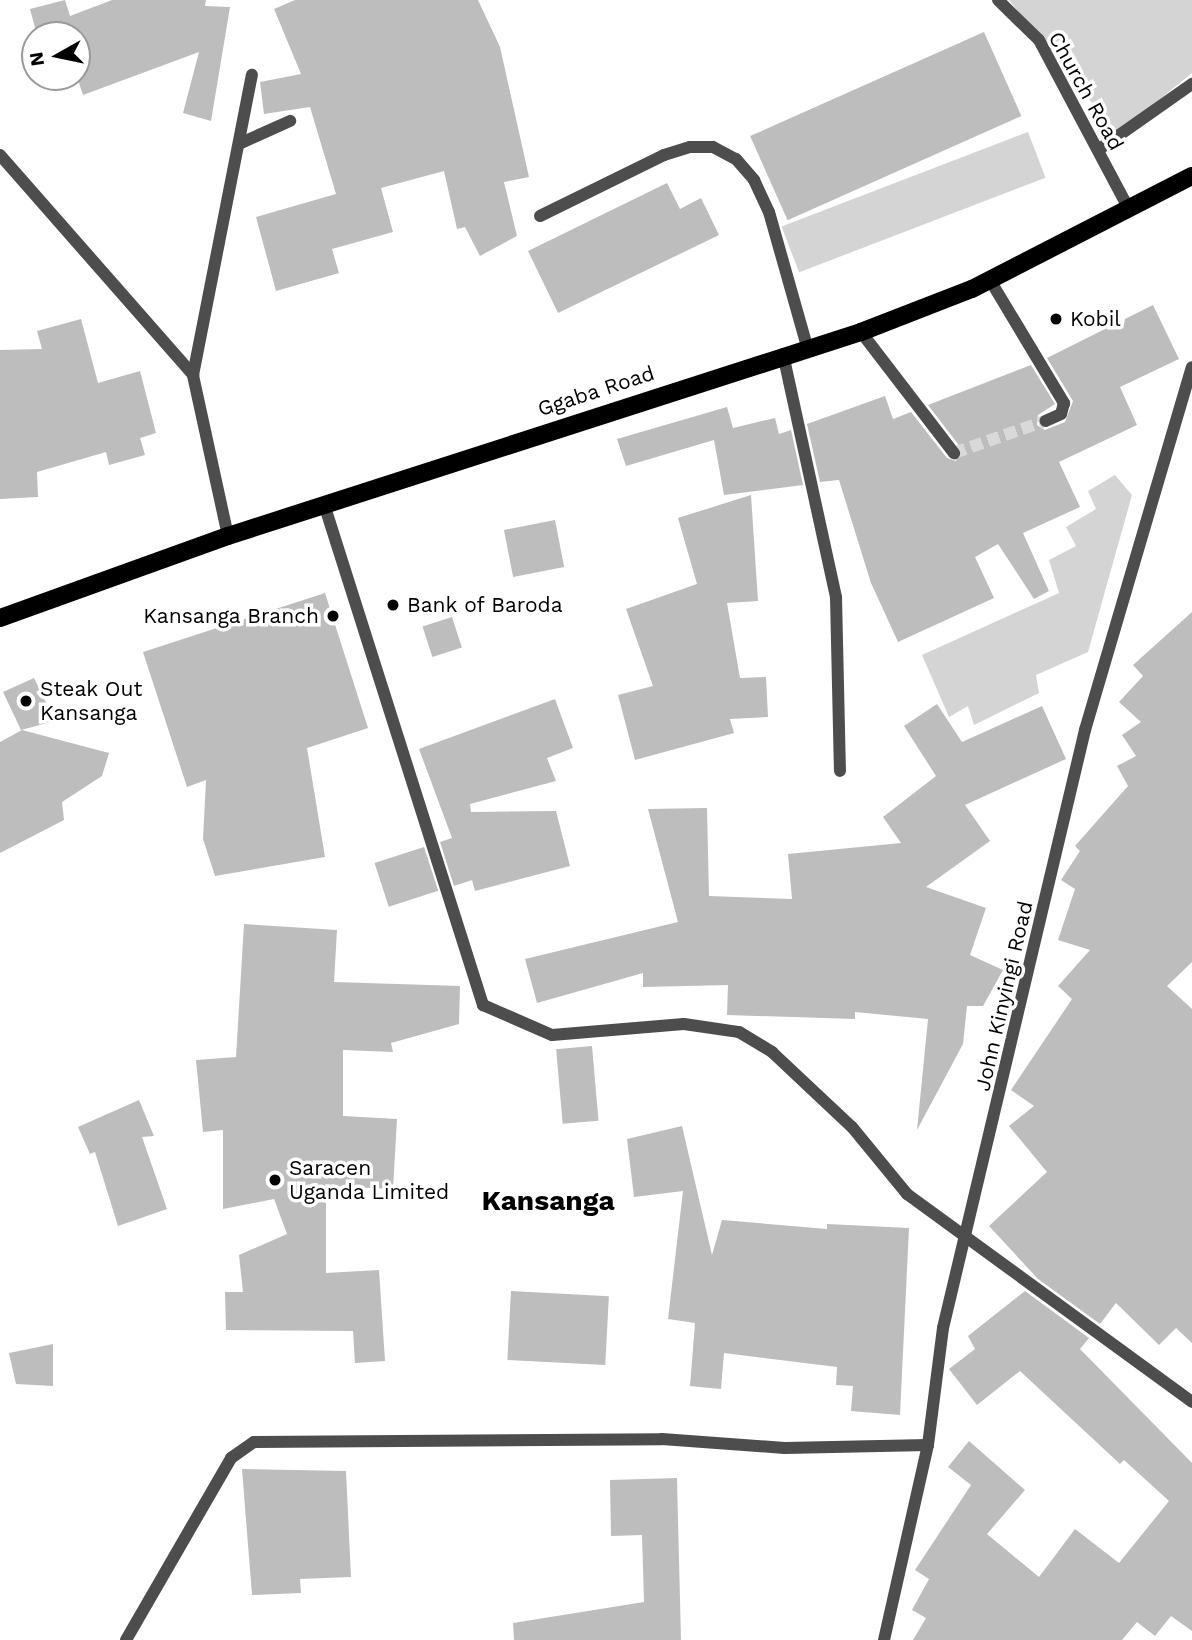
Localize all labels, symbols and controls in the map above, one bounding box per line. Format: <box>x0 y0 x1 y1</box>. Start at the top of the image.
north arrow <box>21 21 91 91</box>
street label: Church Road <box>1043 27 1129 155</box>
text: N <box>24 50 49 68</box>
place label: Kobil <box>1070 306 1121 332</box>
marker: Kobil <box>1048 311 1064 327</box>
street label: Ggaba Road <box>534 360 658 422</box>
place label: Bank of Baroda <box>407 592 564 618</box>
marker: Bank of Baroda <box>385 597 401 613</box>
place label: Kansanga Branch <box>143 603 319 629</box>
marker: Kansanga Branch <box>325 608 341 624</box>
place label: Steak Out Kansanga <box>40 676 143 726</box>
marker: Steak Out Kansanga <box>18 693 34 709</box>
street label: John Kinyingi Road <box>970 899 1038 1093</box>
place label: Saracen Uganda Limited <box>289 1155 450 1205</box>
marker: Saracen Uganda Limited <box>267 1172 283 1188</box>
district label: Kansanga <box>481 1184 615 1218</box>

